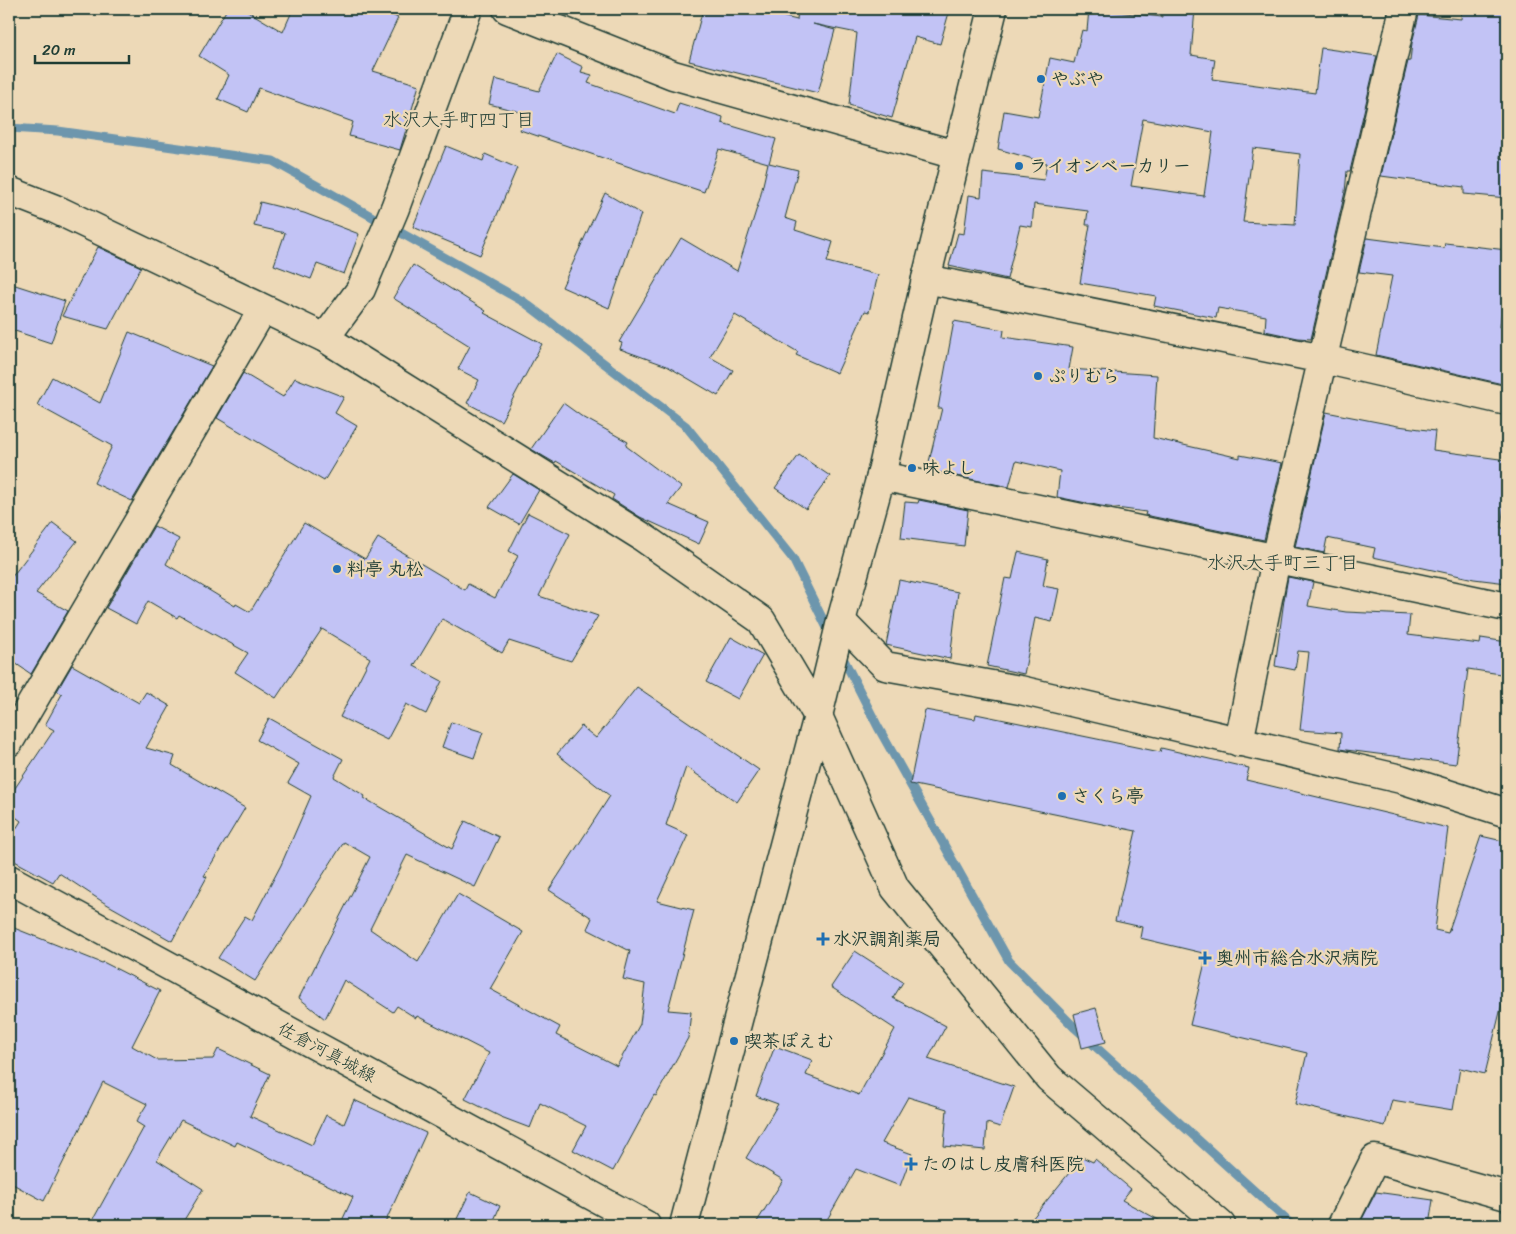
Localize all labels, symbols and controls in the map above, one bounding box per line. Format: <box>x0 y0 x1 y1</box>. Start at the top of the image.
scale bar <box>35 32 129 64</box>
text: 20 m <box>42 37 76 63</box>
place label: やぶや <box>1051 63 1104 95</box>
marker: やぶや <box>1035 73 1047 85</box>
district label: 水沢大手町四丁目 <box>383 103 535 136</box>
place label: ライオンベーカリー <box>1029 150 1191 182</box>
marker: ライオンベーカリー <box>1013 160 1025 172</box>
place label: ぷりむら <box>1048 360 1120 392</box>
marker: ぷりむら <box>1032 370 1044 382</box>
place label: 味よし <box>922 452 976 484</box>
marker: 味よし <box>906 462 918 474</box>
district label: 水沢大手町三丁目 <box>1207 546 1359 579</box>
place label: 料亭 丸松 <box>347 553 424 585</box>
marker: 料亭 丸松 <box>331 563 343 575</box>
place label: さくら亭 <box>1072 780 1144 812</box>
marker: さくら亭 <box>1056 790 1068 802</box>
place label: 水沢調剤薬局 <box>833 923 941 955</box>
marker: 水沢調剤薬局 <box>817 933 829 945</box>
place label: 奥州市総合水沢病院 <box>1216 942 1378 974</box>
marker: 奥州市総合水沢病院 <box>1198 951 1212 965</box>
street label: 佐倉河真城線 <box>272 1013 382 1091</box>
place label: 喫茶ぽえむ <box>744 1025 834 1057</box>
marker: 喫茶ぽえむ <box>728 1035 740 1047</box>
place label: たのはし皮膚科医院 <box>922 1148 1084 1180</box>
marker: たのはし皮膚科医院 <box>904 1157 918 1171</box>

